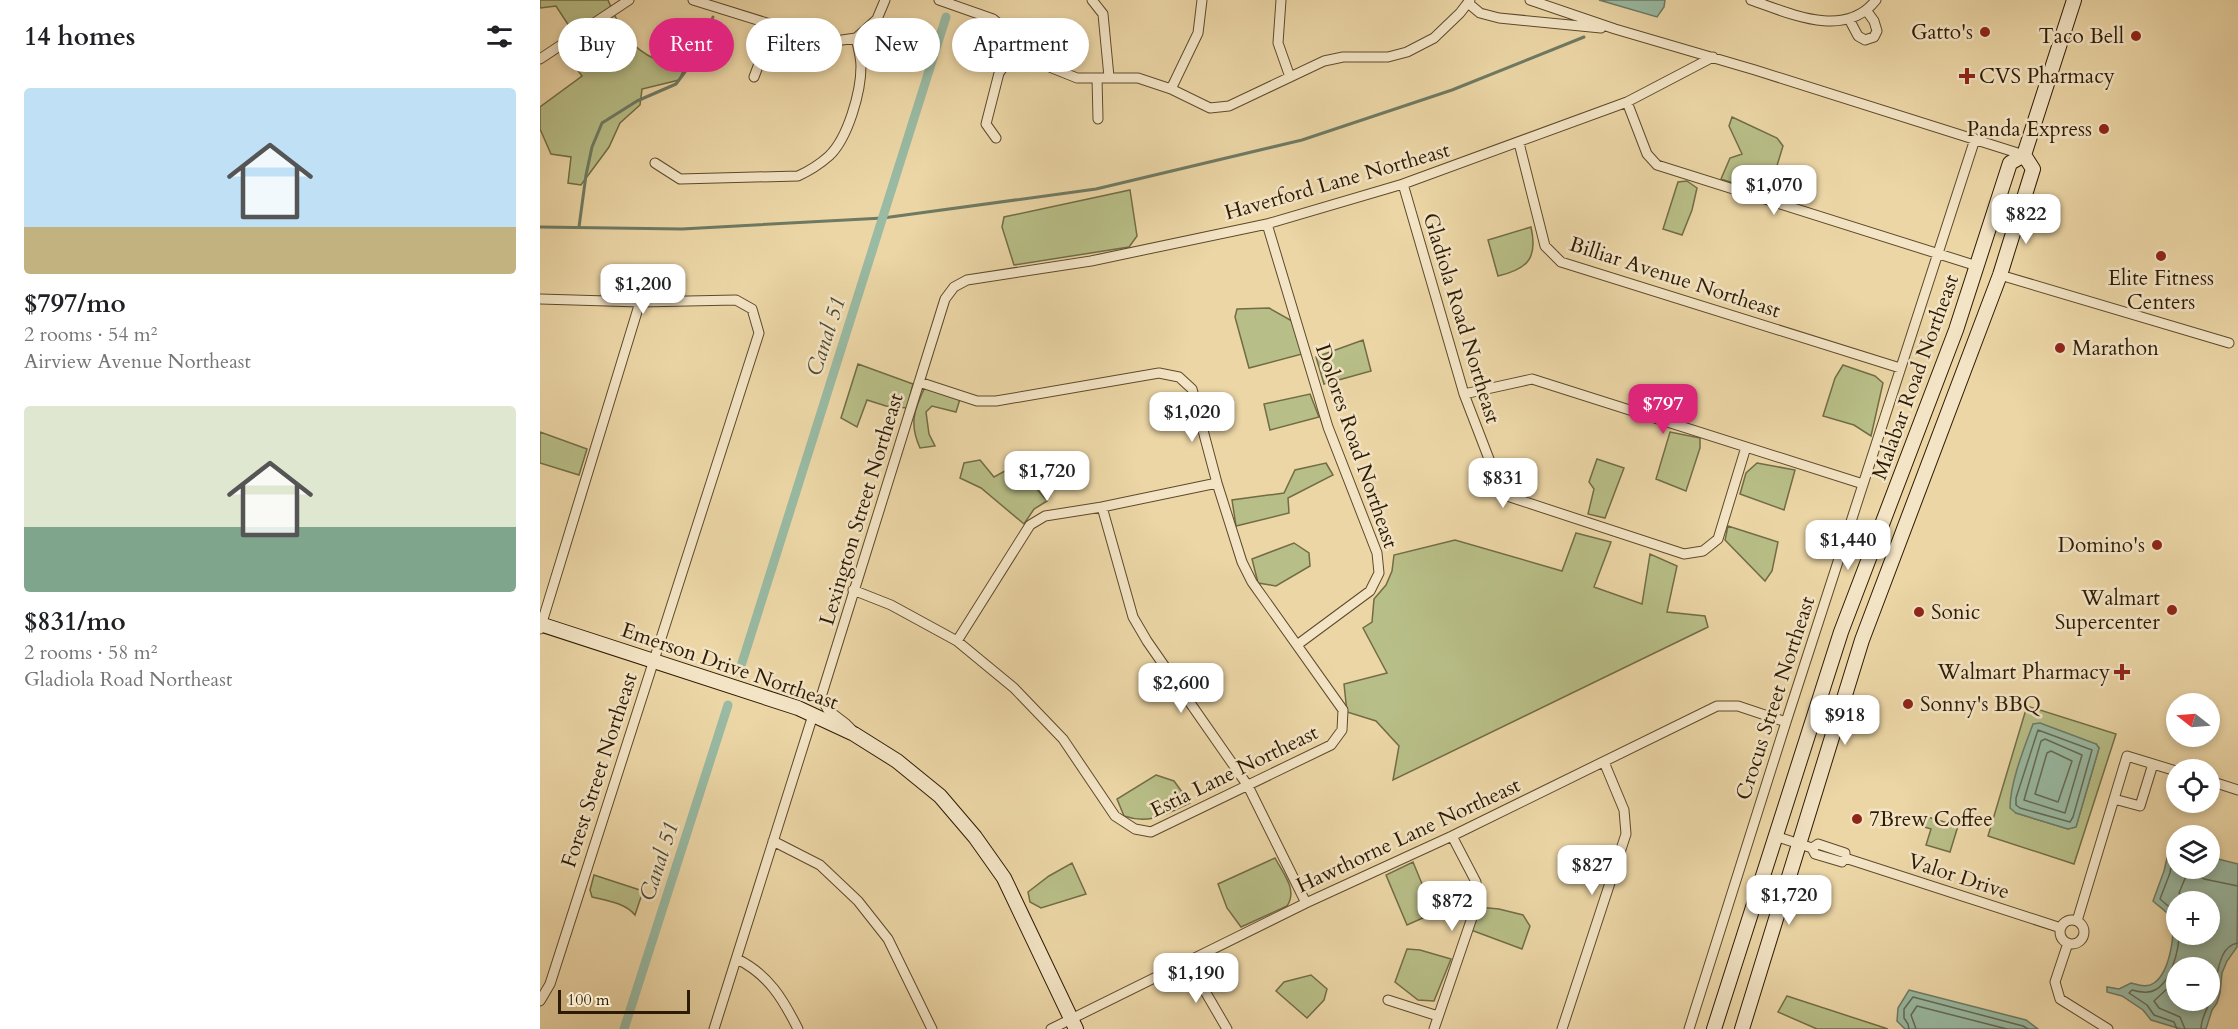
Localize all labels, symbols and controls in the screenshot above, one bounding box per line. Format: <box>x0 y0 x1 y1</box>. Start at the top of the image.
chip: Buy <box>558 18 637 72</box>
chip: Rent <box>649 18 734 72</box>
chip: Filters <box>746 18 842 72</box>
chip: New <box>854 18 940 72</box>
chip: Apartment <box>952 18 1089 72</box>
place label: Gatto's <box>1911 18 1973 47</box>
text: 14 homes <box>24 19 135 54</box>
icon: filters <box>483 20 516 53</box>
place label: Taco Bell <box>2038 22 2124 51</box>
marker: Gatto's <box>1978 25 1992 39</box>
marker: Taco Bell <box>2129 29 2143 43</box>
place label: CVS Pharmacy <box>1979 62 2115 91</box>
marker: CVS Pharmacy <box>1960 69 1974 83</box>
place label: Panda Express <box>1967 115 2092 144</box>
marker: Panda Express <box>2097 122 2111 136</box>
icon: home <box>216 127 324 235</box>
street label: Haverford Lane Northeast <box>1221 135 1453 228</box>
pin: $1,070 <box>1725 165 1823 216</box>
text: $1,070 <box>1745 171 1803 198</box>
pin: $822 <box>1990 194 2062 245</box>
text: $822 <box>2006 200 2046 227</box>
street label: Gladiola Road Northeast <box>1416 209 1507 427</box>
street label: Billiar Avenue Northeast <box>1566 230 1784 325</box>
marker: Elite Fitness Centers <box>2154 249 2168 263</box>
pin: $1,200 <box>594 264 692 315</box>
place label: Elite Fitness Centers <box>2108 264 2214 317</box>
text: $1,200 <box>614 270 672 297</box>
street label: Malabar Road Northeast <box>1865 270 1966 484</box>
text: $797/mo <box>24 286 126 321</box>
water label: Canal 51 <box>799 293 853 379</box>
text: 2 rooms · 54 m² <box>24 321 157 348</box>
place label: Marathon <box>2072 334 2159 363</box>
street label: Dolores Road Northeast <box>1308 340 1405 552</box>
marker: Marathon <box>2053 341 2067 355</box>
text: Airview Avenue Northeast <box>24 348 251 375</box>
pin: $797 <box>1627 384 1699 435</box>
street label: Lexington Street Northeast <box>812 389 911 629</box>
text: $797 <box>1643 390 1683 417</box>
pin: $1,020 <box>1143 392 1241 443</box>
text: $1,020 <box>1163 398 1221 425</box>
icon: home <box>216 445 324 553</box>
pin: $1,720 <box>998 451 1096 502</box>
text: $1,720 <box>1018 457 1076 484</box>
pin: $831 <box>1467 458 1539 509</box>
text: $831 <box>1483 464 1523 491</box>
pin: $1,440 <box>1799 520 1897 571</box>
text: $1,440 <box>1819 526 1877 553</box>
place label: Domino's <box>2058 531 2145 560</box>
marker: Domino's <box>2150 538 2164 552</box>
place label: Walmart Supercenter <box>2055 584 2160 637</box>
street label: Crocus Street Northeast <box>1729 592 1822 804</box>
place label: Sonic <box>1931 598 1980 627</box>
marker: Walmart Supercenter <box>2165 603 2179 617</box>
text: $831/mo <box>24 604 126 639</box>
marker: Sonic <box>1912 605 1926 619</box>
street label: Emerson Drive Northeast <box>617 616 843 717</box>
text: 2 rooms · 58 m² <box>24 639 157 666</box>
place label: Walmart Pharmacy <box>1936 658 2110 687</box>
pin: $2,600 <box>1132 663 1230 714</box>
marker: Walmart Pharmacy <box>2115 665 2129 679</box>
text: Gladiola Road Northeast <box>24 666 232 693</box>
street label: Forest Street Northeast <box>554 669 645 871</box>
text: $2,600 <box>1152 669 1210 696</box>
place label: Sonny's BBQ <box>1920 690 2041 719</box>
north arrow <box>2166 693 2220 747</box>
map controls <box>2166 693 2220 1011</box>
pin: $918 <box>1809 695 1881 746</box>
marker: Sonny's BBQ <box>1901 697 1915 711</box>
text: $918 <box>1825 701 1865 728</box>
street label: Estia Lane Northeast <box>1145 718 1323 825</box>
button: locate <box>2166 759 2220 813</box>
street label: Hawthorne Lane Northeast <box>1292 771 1525 900</box>
place label: 7Brew Coffee <box>1869 805 1993 834</box>
marker: 7Brew Coffee <box>1850 812 1864 826</box>
water label: Canal 51 <box>632 818 686 904</box>
button: layers <box>2166 825 2220 879</box>
pin: $827 <box>1556 845 1628 896</box>
street label: Valor Drive <box>1904 846 2013 907</box>
text: $827 <box>1572 851 1612 878</box>
pin: $1,720 <box>1740 875 1838 926</box>
pin: $872 <box>1416 881 1488 932</box>
text: $1,720 <box>1760 881 1818 908</box>
text: $872 <box>1432 887 1472 914</box>
button: + <box>2166 891 2220 945</box>
pin: $1,190 <box>1147 953 1245 1004</box>
button: − <box>2166 957 2220 1011</box>
text: $1,190 <box>1167 959 1225 986</box>
scale bar <box>558 987 690 1014</box>
text: 100 m <box>567 989 609 1011</box>

